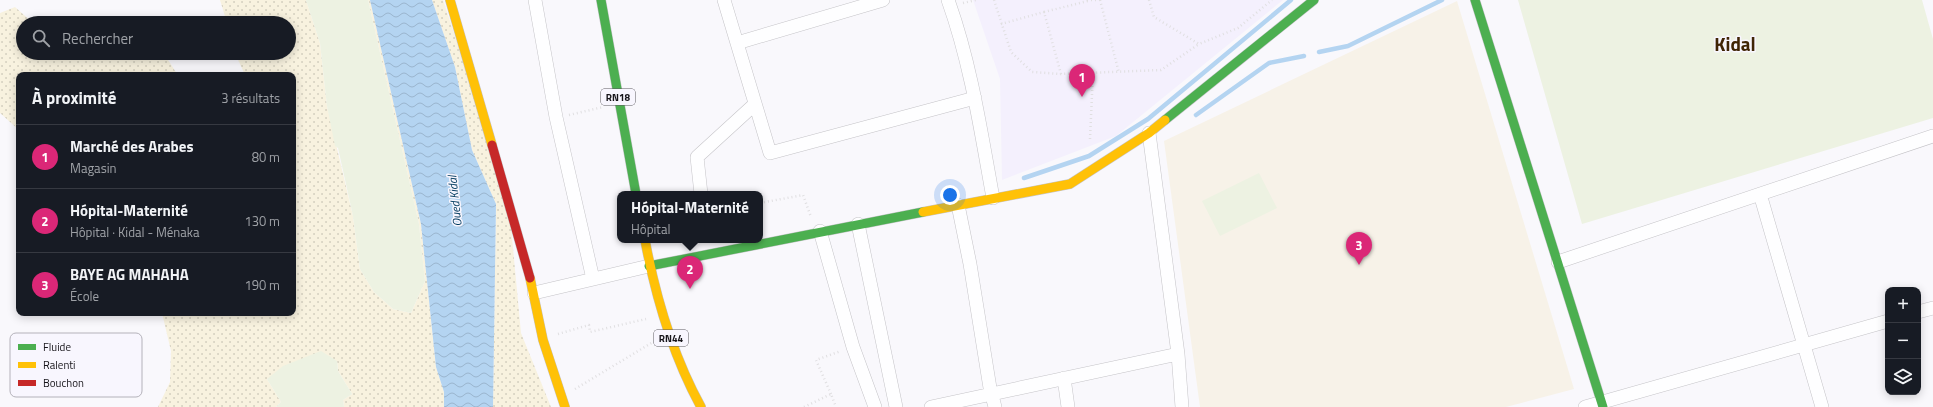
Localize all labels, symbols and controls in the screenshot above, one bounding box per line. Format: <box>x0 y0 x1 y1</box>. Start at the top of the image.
search box <box>16 16 296 60</box>
icon: search <box>30 27 52 49</box>
text: Rechercher <box>62 27 133 50</box>
district label: Kidal <box>1714 29 1756 58</box>
pin: 1 <box>1069 64 1095 97</box>
text: À proximité <box>32 85 116 111</box>
text: 3 résultats <box>221 88 280 108</box>
road number: RN18 <box>601 89 635 105</box>
text: Marché des Arabes <box>70 135 193 158</box>
text: 1 <box>41 147 49 167</box>
text: 80 m <box>252 147 280 167</box>
text: Magasin <box>70 158 117 178</box>
water label: Oued Kidal <box>442 173 467 227</box>
your location <box>940 185 960 205</box>
popup <box>617 191 763 243</box>
text: Hópital-Maternité <box>631 196 749 219</box>
text: Hópital-Maternité <box>70 199 188 222</box>
text: 2 <box>41 211 49 231</box>
text: 130 m <box>244 211 280 231</box>
text: Hôpital <box>631 219 670 239</box>
text: Hôpital · Kidal - Ménaka <box>70 222 200 242</box>
pin: 3 <box>1346 232 1372 265</box>
pin: 2 <box>677 256 703 289</box>
text: BAYE AG MAHAHA <box>70 263 189 286</box>
text: 3 <box>41 275 49 295</box>
text: 190 m <box>244 275 280 295</box>
text: École <box>70 286 99 306</box>
map controls <box>1885 287 1921 395</box>
button: + <box>1885 287 1921 323</box>
button: − <box>1885 323 1921 359</box>
road number: RN44 <box>654 330 688 346</box>
legend <box>10 333 142 397</box>
text: Fluide <box>43 339 71 355</box>
text: Ralenti <box>43 357 76 373</box>
button: layers <box>1885 359 1921 395</box>
text: Bouchon <box>43 375 84 391</box>

